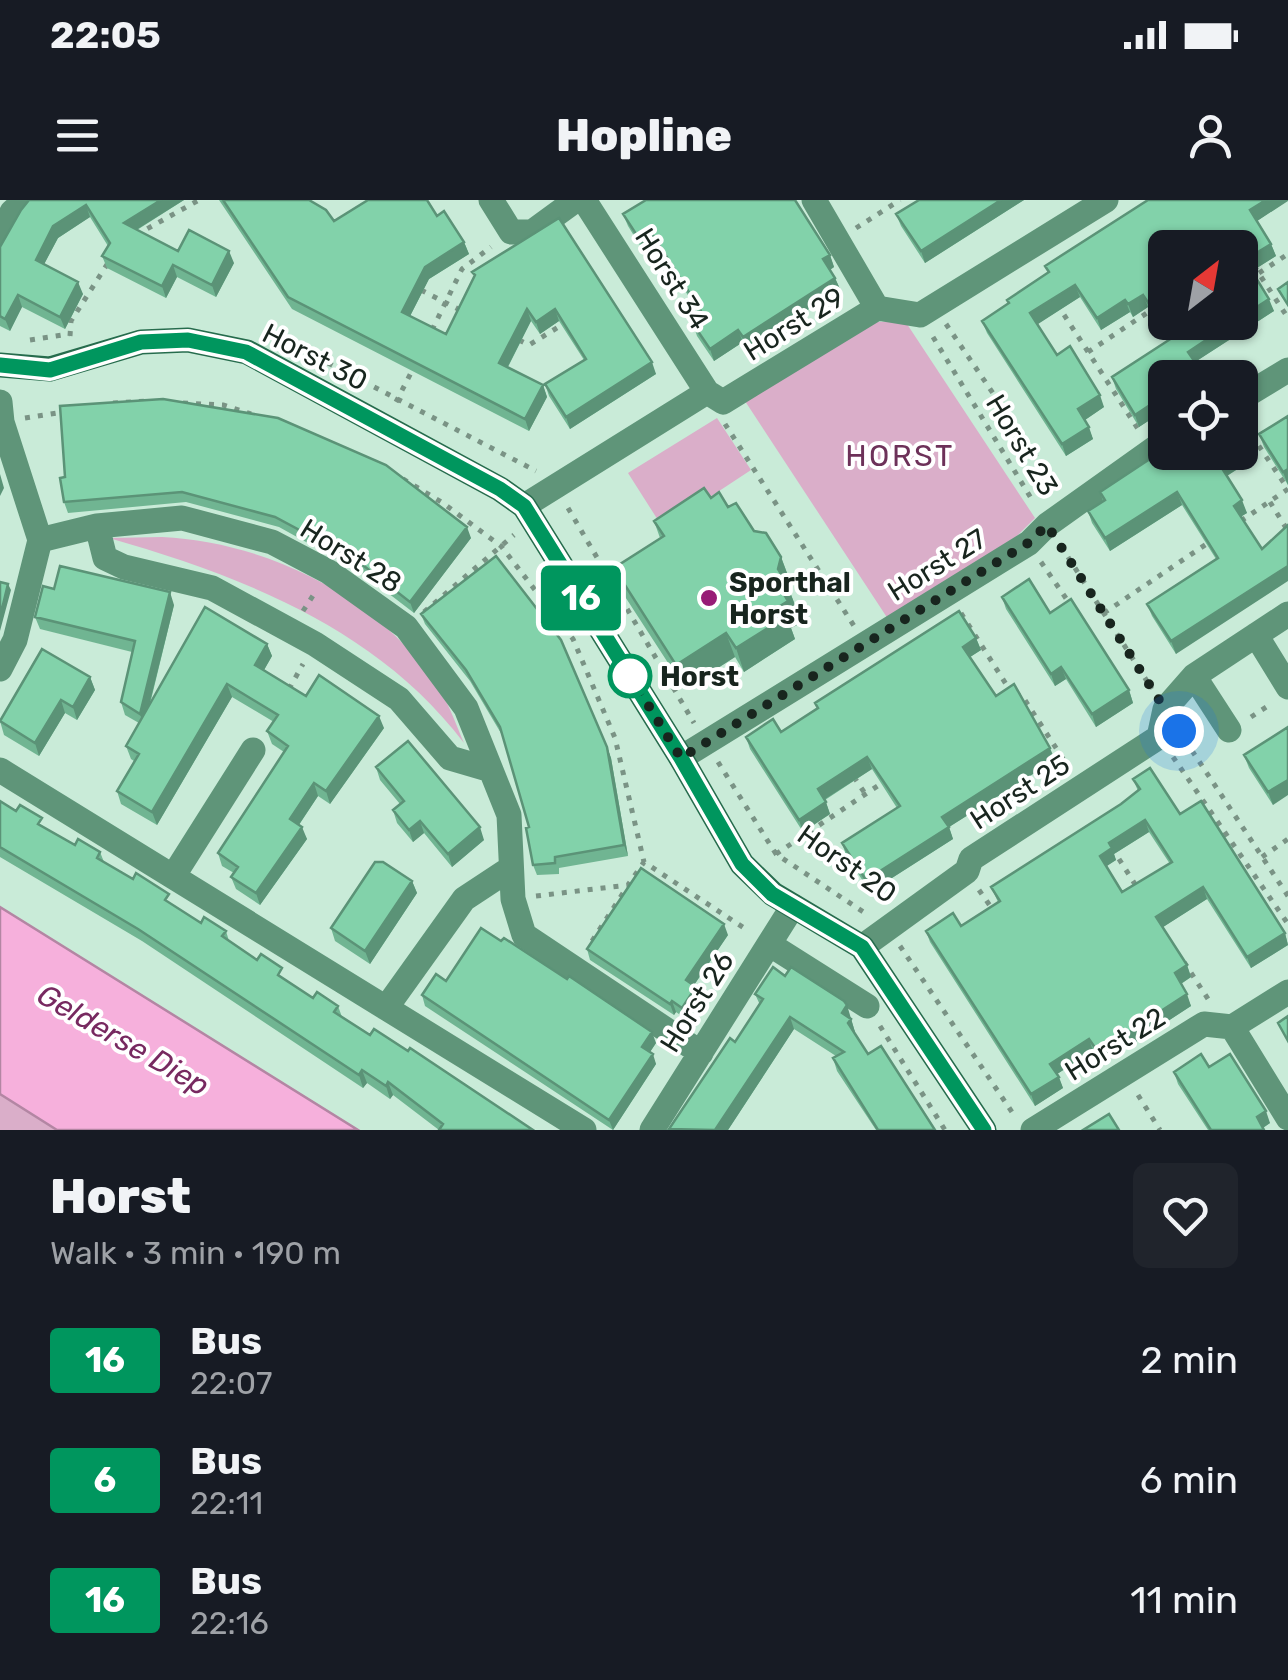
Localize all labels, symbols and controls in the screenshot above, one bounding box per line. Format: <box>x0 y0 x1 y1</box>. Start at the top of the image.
text: 22:05 <box>50 12 161 58</box>
icon: menu <box>50 108 105 163</box>
icon: person <box>1183 108 1238 163</box>
text: Hopline <box>556 109 732 162</box>
street label: Horst 34 <box>628 222 716 336</box>
north arrow <box>1148 230 1258 340</box>
map controls <box>1148 230 1258 470</box>
street label: Horst 29 <box>738 280 850 368</box>
street label: Horst 30 <box>257 317 373 397</box>
button: locate <box>1148 360 1258 470</box>
street label: Horst 23 <box>979 388 1065 502</box>
district label: HORST <box>845 438 955 474</box>
street label: Horst 28 <box>294 512 408 600</box>
street label: Horst 27 <box>882 522 992 608</box>
line badge: 16 <box>536 566 626 630</box>
place label: Sporthal Horst <box>729 566 851 631</box>
text: 16 <box>561 577 601 619</box>
marker: Sporthal Horst <box>698 587 720 609</box>
marker: Horst <box>609 655 651 697</box>
place label: Horst <box>660 660 739 693</box>
your location <box>1154 706 1204 756</box>
street label: Horst 25 <box>964 748 1076 836</box>
street label: Horst 20 <box>791 818 903 910</box>
street label: Horst 26 <box>653 946 741 1058</box>
water label: Gelderse Diep <box>31 976 215 1104</box>
street label: Horst 22 <box>1059 1000 1171 1088</box>
button: heart <box>1133 1163 1238 1268</box>
text: Horst <box>50 1168 191 1225</box>
text: Walk · 3 min · 190 m <box>50 1234 341 1272</box>
text: Bus <box>190 1318 262 1364</box>
text: 2 min <box>1140 1337 1238 1383</box>
text: 16 <box>85 1339 125 1381</box>
text: 22:07 <box>190 1364 273 1402</box>
text: Bus <box>190 1438 262 1484</box>
text: 6 min <box>1140 1457 1238 1503</box>
text: 6 <box>94 1459 116 1501</box>
text: 22:11 <box>190 1484 263 1522</box>
text: Bus <box>190 1558 262 1604</box>
text: 11 min <box>1130 1577 1238 1623</box>
text: 16 <box>85 1579 125 1621</box>
text: 22:16 <box>190 1604 269 1642</box>

